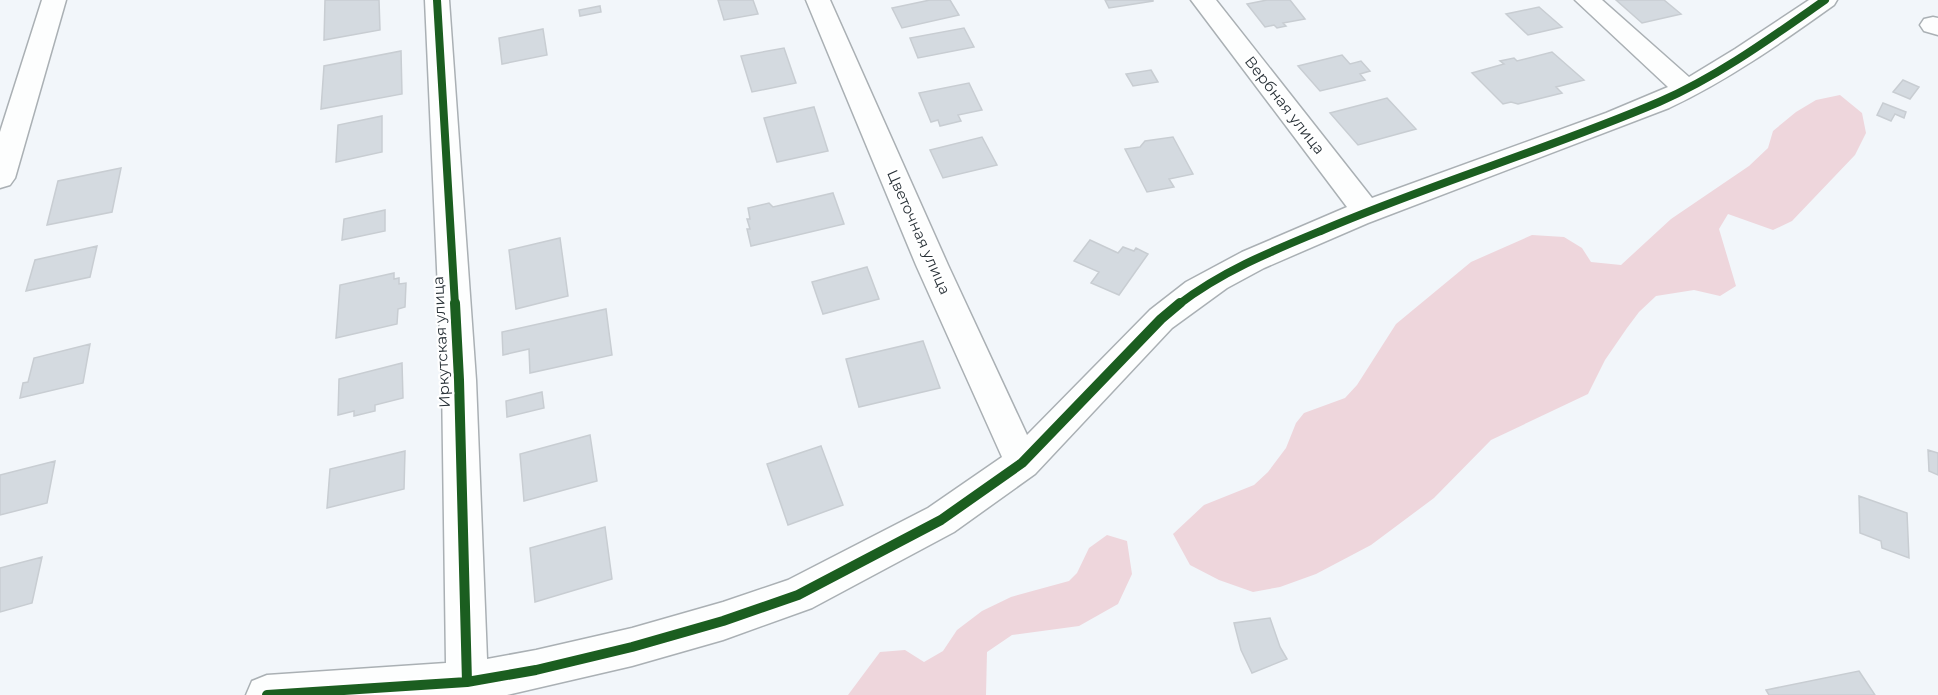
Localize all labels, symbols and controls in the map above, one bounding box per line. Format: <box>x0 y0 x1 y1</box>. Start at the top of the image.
street label: Вербная улица <box>1241 52 1329 158</box>
street label: Цветочная улица <box>883 167 955 297</box>
street label: Иркутская улица <box>428 276 454 408</box>

